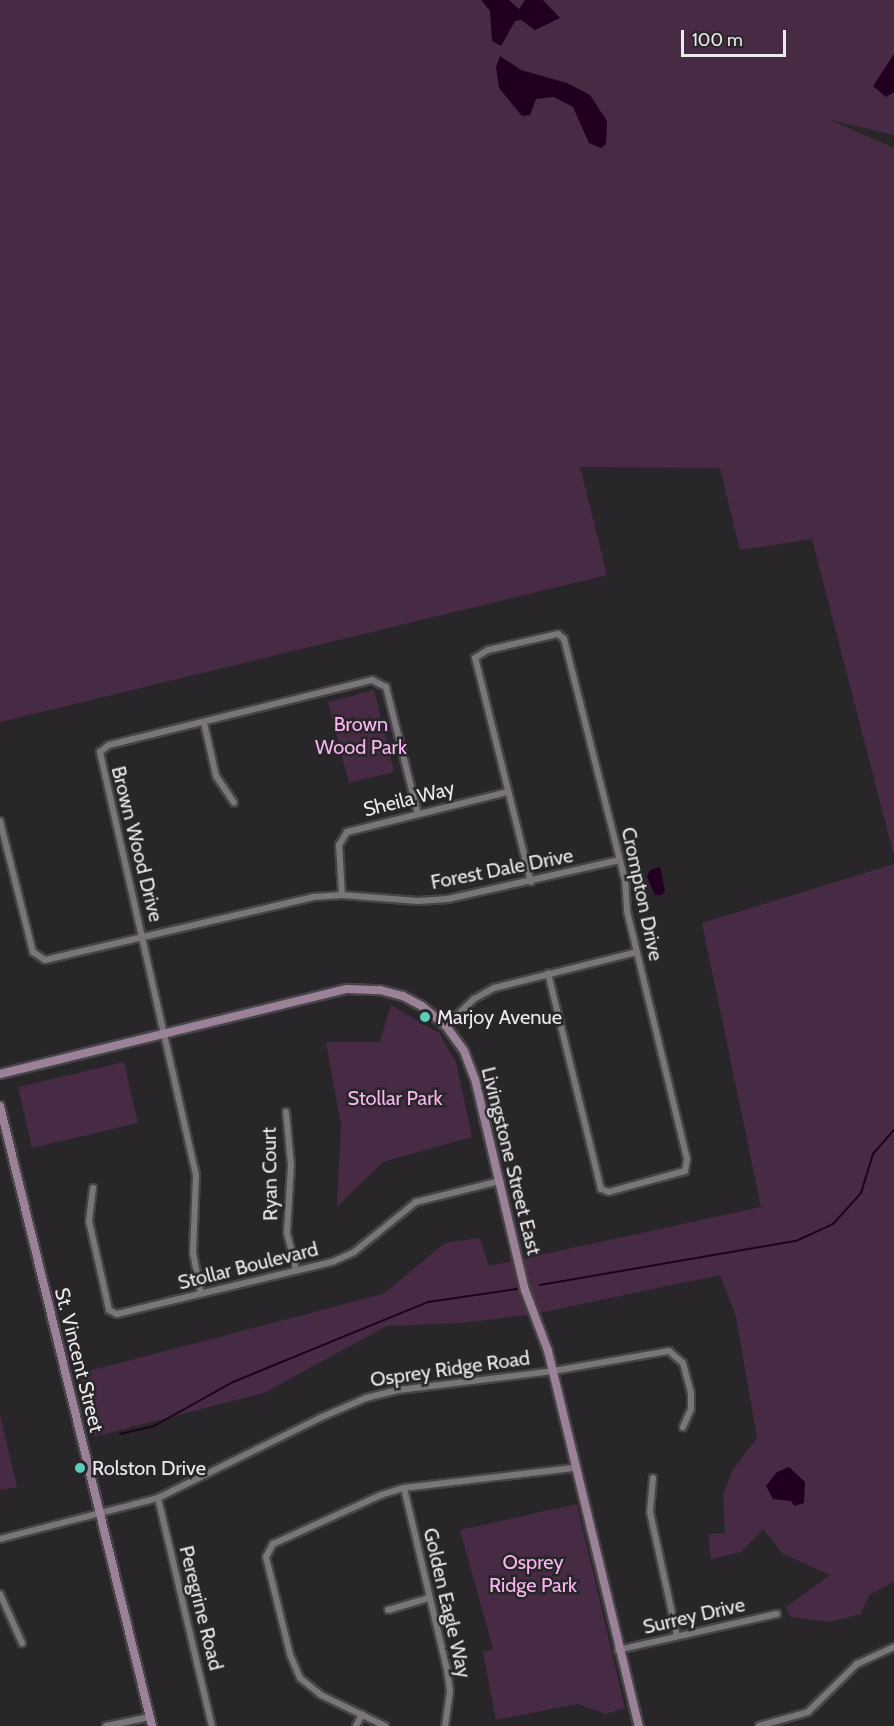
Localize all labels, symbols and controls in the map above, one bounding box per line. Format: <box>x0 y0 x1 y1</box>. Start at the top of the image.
scale bar <box>684 18 789 56</box>
text: 100 m <box>692 29 743 51</box>
park label: Brown Wood Park <box>315 713 407 760</box>
street label: Brown Wood Drive <box>106 764 168 924</box>
street label: Sheila Way <box>361 776 457 822</box>
street label: Crompton Drive <box>616 825 668 963</box>
street label: Forest Dale Drive <box>429 843 575 895</box>
place label: Marjoy Avenue <box>437 1005 562 1029</box>
marker: Marjoy Avenue <box>418 1010 432 1024</box>
street label: Livingstone Street East <box>476 1064 546 1258</box>
park label: Stollar Park <box>348 1086 442 1110</box>
street label: Ryan Court <box>257 1127 283 1221</box>
street label: Stollar Boulevard <box>175 1237 321 1295</box>
street label: St. Vincent Street <box>49 1285 109 1435</box>
street label: Osprey Ridge Road <box>369 1346 531 1392</box>
place label: Rolston Drive <box>92 1456 206 1480</box>
marker: Rolston Drive <box>73 1461 87 1475</box>
street label: Golden Eagle Way <box>418 1526 476 1680</box>
street label: Peregrine Road <box>174 1543 228 1673</box>
park label: Osprey Ridge Park <box>489 1551 577 1598</box>
street label: Surrey Drive <box>641 1593 747 1639</box>

